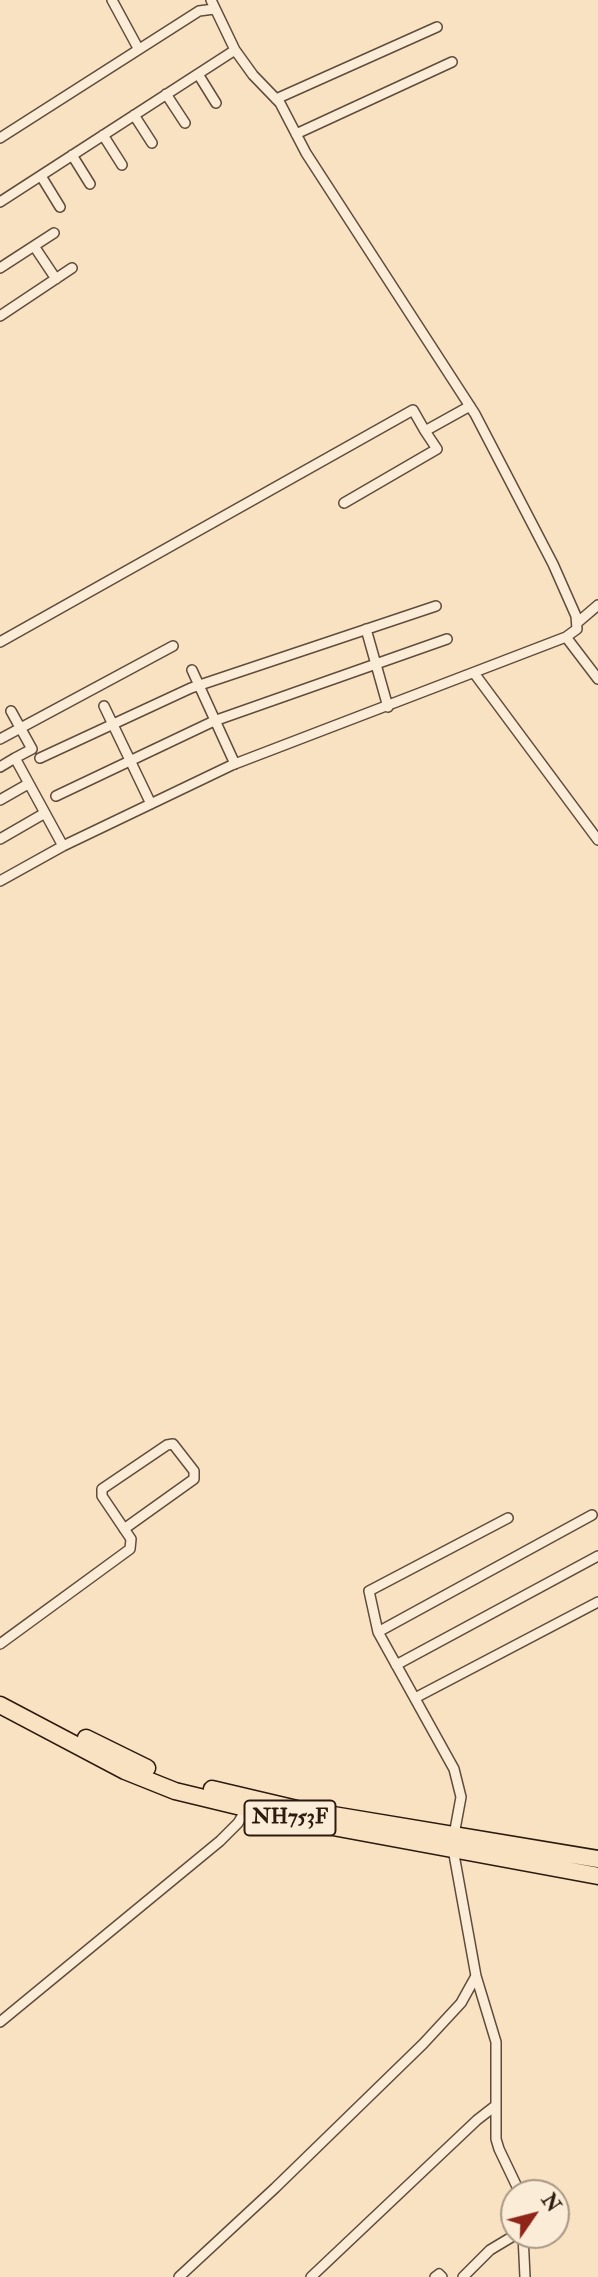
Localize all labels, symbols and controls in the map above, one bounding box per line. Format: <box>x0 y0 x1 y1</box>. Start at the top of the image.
road number: NH753F <box>244 1800 336 1836</box>
north arrow <box>500 2179 570 2249</box>
text: N <box>536 2189 565 2217</box>

